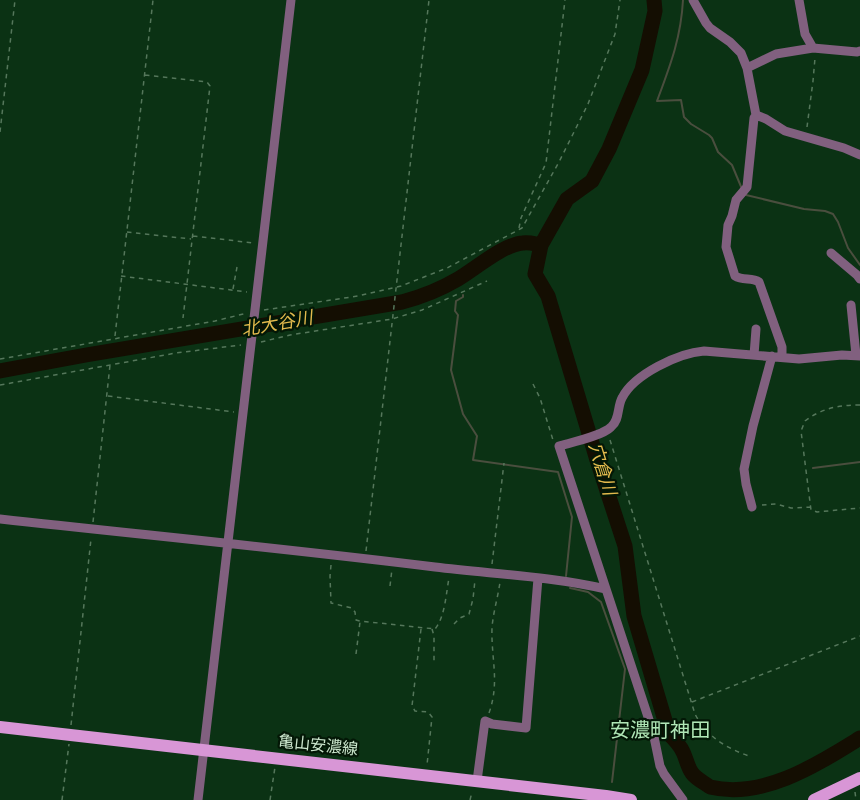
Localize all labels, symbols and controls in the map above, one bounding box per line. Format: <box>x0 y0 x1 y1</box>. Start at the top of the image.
water label: 北大谷川 <box>240 307 316 341</box>
water label: 穴倉川 <box>584 440 621 500</box>
district label: 安濃町神田 <box>610 719 710 743</box>
street label: 亀山安濃線 <box>277 732 359 760</box>

